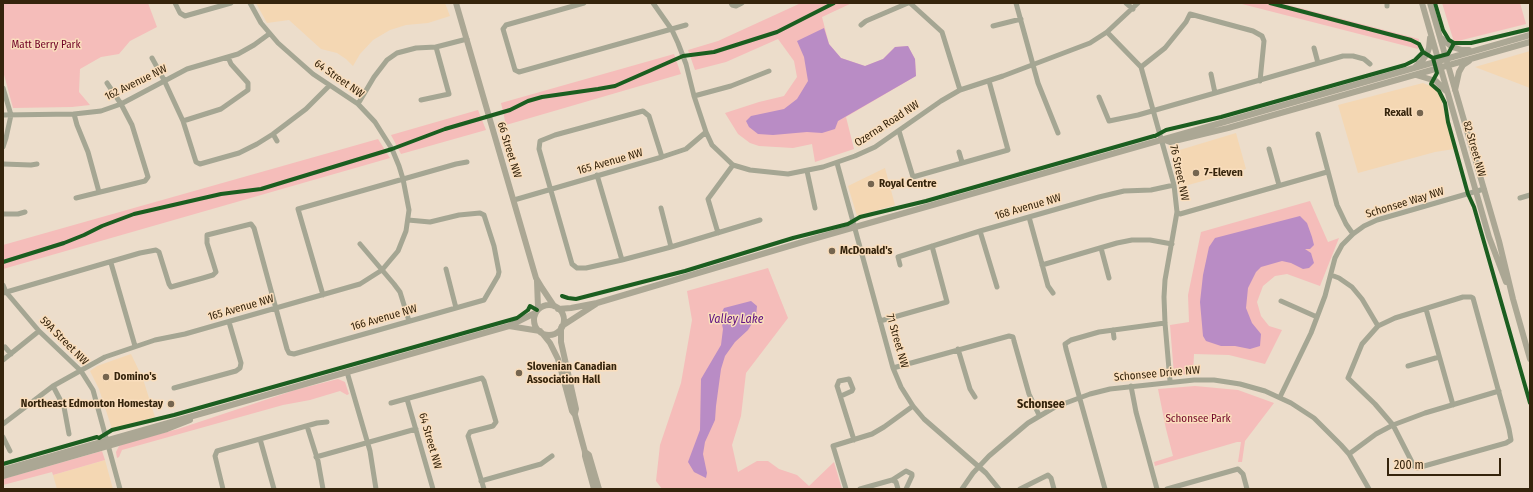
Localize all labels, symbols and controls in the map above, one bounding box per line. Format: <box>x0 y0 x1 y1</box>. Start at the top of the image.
park label: Matt Berry Park <box>11 38 81 52</box>
street label: 64 Street NW <box>311 57 367 101</box>
street label: 162 Avenue NW <box>103 62 169 104</box>
street label: Ozerna Road NW <box>852 98 922 150</box>
place label: Rexall <box>1384 106 1412 120</box>
marker: Rexall <box>1415 108 1425 118</box>
street label: 66 Street NW <box>494 120 524 180</box>
street label: 82 Street NW <box>1460 120 1488 178</box>
street label: 76 Street NW <box>1167 144 1191 202</box>
street label: 165 Avenue NW <box>576 146 644 178</box>
place label: 7-Eleven <box>1204 166 1243 180</box>
marker: 7-Eleven <box>1191 168 1201 178</box>
place label: Royal Centre <box>879 177 937 191</box>
marker: Royal Centre <box>866 179 876 189</box>
street label: Schonsee Way NW <box>1364 185 1446 221</box>
street label: 168 Avenue NW <box>993 191 1063 223</box>
place label: McDonald's <box>840 244 892 258</box>
marker: McDonald's <box>827 246 837 256</box>
street label: 165 Avenue NW <box>207 292 275 324</box>
street label: 166 Avenue NW <box>349 302 419 334</box>
street label: 71 Street NW <box>883 312 911 370</box>
water label: Valley Lake <box>709 313 763 327</box>
street label: 59A Street NW <box>37 314 91 368</box>
place label: Slovenian Canadian Association Hall <box>527 360 617 386</box>
street label: Schonsee Drive NW <box>1113 364 1201 384</box>
marker: Slovenian Canadian Association Hall <box>514 368 524 378</box>
place label: Domino's <box>114 370 156 384</box>
marker: Domino's <box>101 372 111 382</box>
place label: Northeast Edmonton Homestay <box>21 397 163 411</box>
district label: Schonsee <box>1017 398 1065 412</box>
marker: Northeast Edmonton Homestay <box>166 399 176 409</box>
street label: 64 Street NW <box>416 411 444 471</box>
park label: Schonsee Park <box>1165 412 1231 426</box>
scale bar <box>1389 450 1503 476</box>
text: 200 m <box>1394 458 1424 472</box>

